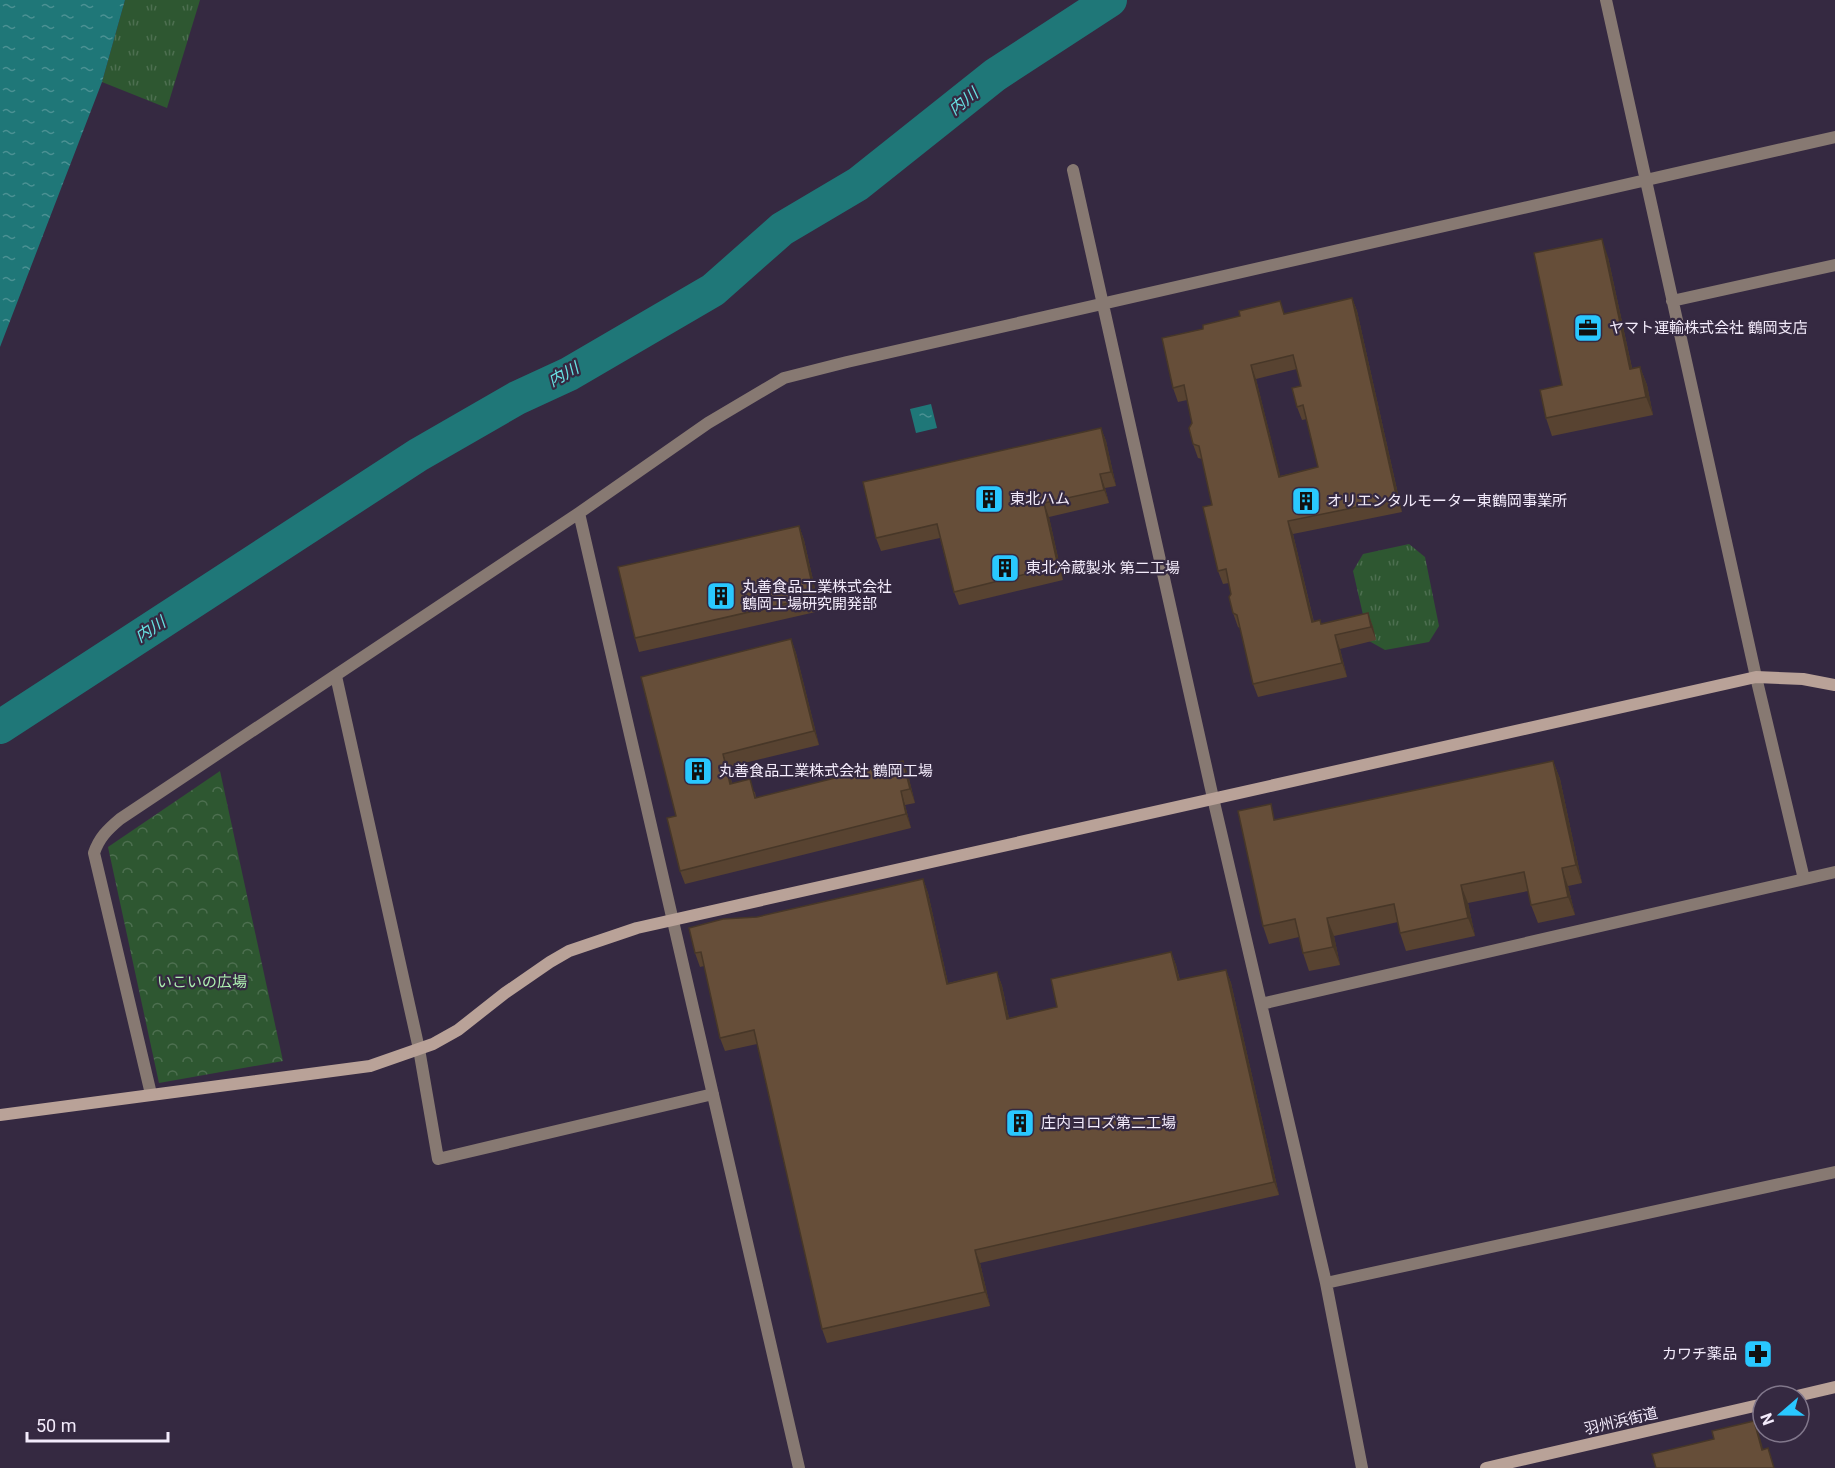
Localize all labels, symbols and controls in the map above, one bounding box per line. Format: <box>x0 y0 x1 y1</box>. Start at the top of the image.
water label: 内川 <box>945 83 983 119</box>
office icon: ヤマト運輸株式会社 鶴岡支店 <box>1572 312 1604 344</box>
place label: ヤマト運輸株式会社 鶴岡支店 <box>1609 319 1808 337</box>
water label: 内川 <box>545 357 584 391</box>
building icon: 東北ハム <box>973 483 1005 515</box>
building icon: オリエンタルモーター東鶴岡事業所 <box>1290 485 1322 517</box>
place label: 東北ハム <box>1010 490 1070 508</box>
place label: オリエンタルモーター東鶴岡事業所 <box>1327 492 1567 510</box>
building icon: 東北冷蔵製氷 第二工場 <box>989 552 1021 584</box>
place label: 東北冷蔵製氷 第二工場 <box>1026 559 1180 577</box>
place label: 丸善食品工業株式会社 鶴岡工場研究開発部 <box>742 578 892 613</box>
building icon: 丸善食品工業株式会社 鶴岡工場研究開発部 <box>705 580 737 612</box>
water label: 内川 <box>132 612 171 646</box>
building icon: 丸善食品工業株式会社 鶴岡工場 <box>682 755 714 787</box>
place label: 丸善食品工業株式会社 鶴岡工場 <box>719 762 933 780</box>
park label: いこいの広場 <box>157 973 247 991</box>
building icon: 庄内ヨロズ第二工場 <box>1004 1107 1036 1139</box>
place label: 庄内ヨロズ第二工場 <box>1041 1114 1176 1132</box>
pharmacy icon: カワチ薬品 <box>1742 1338 1774 1370</box>
place label: カワチ薬品 <box>1662 1345 1737 1363</box>
north arrow <box>1751 1384 1811 1444</box>
street label: 羽州浜街道 <box>1582 1404 1660 1438</box>
scale bar <box>27 1405 168 1443</box>
text: N <box>1757 1410 1778 1428</box>
text: 50 m <box>36 1415 76 1436</box>

